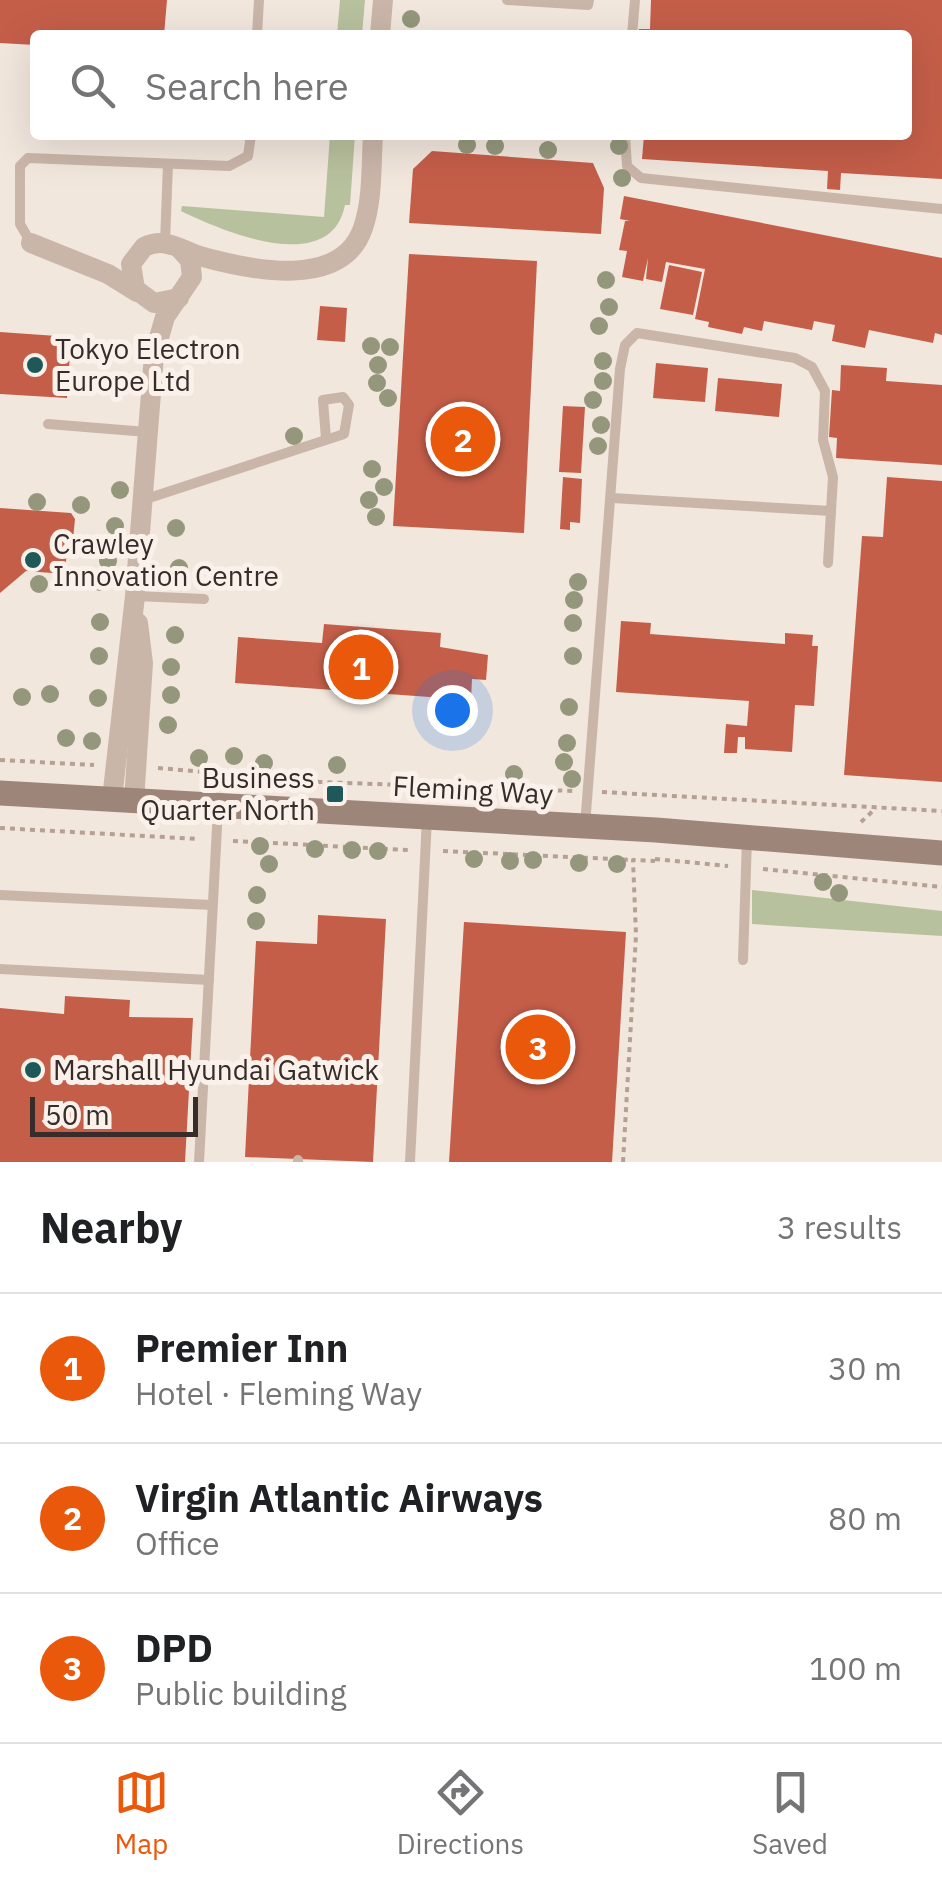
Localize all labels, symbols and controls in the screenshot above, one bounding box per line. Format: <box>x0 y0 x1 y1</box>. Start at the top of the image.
search box <box>30 30 912 140</box>
icon: search <box>65 58 120 113</box>
text: Search here <box>145 61 349 110</box>
place label: Tokyo Electron Europe Ltd <box>55 330 241 399</box>
marker: Tokyo Electron Europe Ltd <box>24 354 46 376</box>
pin: 2 <box>430 402 496 476</box>
place label: Crawley Innovation Centre <box>53 525 279 594</box>
marker: Crawley Innovation Centre <box>22 549 44 571</box>
pin: 1 <box>328 630 394 704</box>
your location <box>427 685 478 736</box>
place label: Business Quarter North <box>140 759 315 828</box>
street label: Fleming Way <box>392 767 554 812</box>
marker: Business Quarter North <box>324 783 346 805</box>
pin: 3 <box>506 1010 570 1084</box>
place label: Marshall Hyundai Gatwick <box>53 1051 379 1088</box>
marker: Marshall Hyundai Gatwick <box>22 1059 44 1081</box>
scale bar <box>30 1092 198 1136</box>
text: 50 m <box>45 1096 110 1133</box>
text: Nearby <box>40 1200 182 1255</box>
text: 3 results <box>777 1206 902 1248</box>
text: Premier Inn <box>135 1323 348 1372</box>
text: 1 <box>63 1347 82 1389</box>
text: 30 m <box>828 1347 902 1389</box>
text: Hotel · Fleming Way <box>135 1372 422 1414</box>
text: Virgin Atlantic Airways <box>135 1473 543 1522</box>
text: 2 <box>63 1497 82 1539</box>
text: 80 m <box>828 1497 902 1539</box>
text: Office <box>135 1522 220 1564</box>
text: DPD <box>135 1623 213 1672</box>
text: 3 <box>63 1647 82 1689</box>
text: 100 m <box>809 1647 902 1689</box>
text: Public building <box>135 1672 347 1714</box>
tab: Map <box>114 1765 169 1862</box>
tab: Directions <box>397 1765 524 1862</box>
tab: Saved <box>752 1765 828 1862</box>

